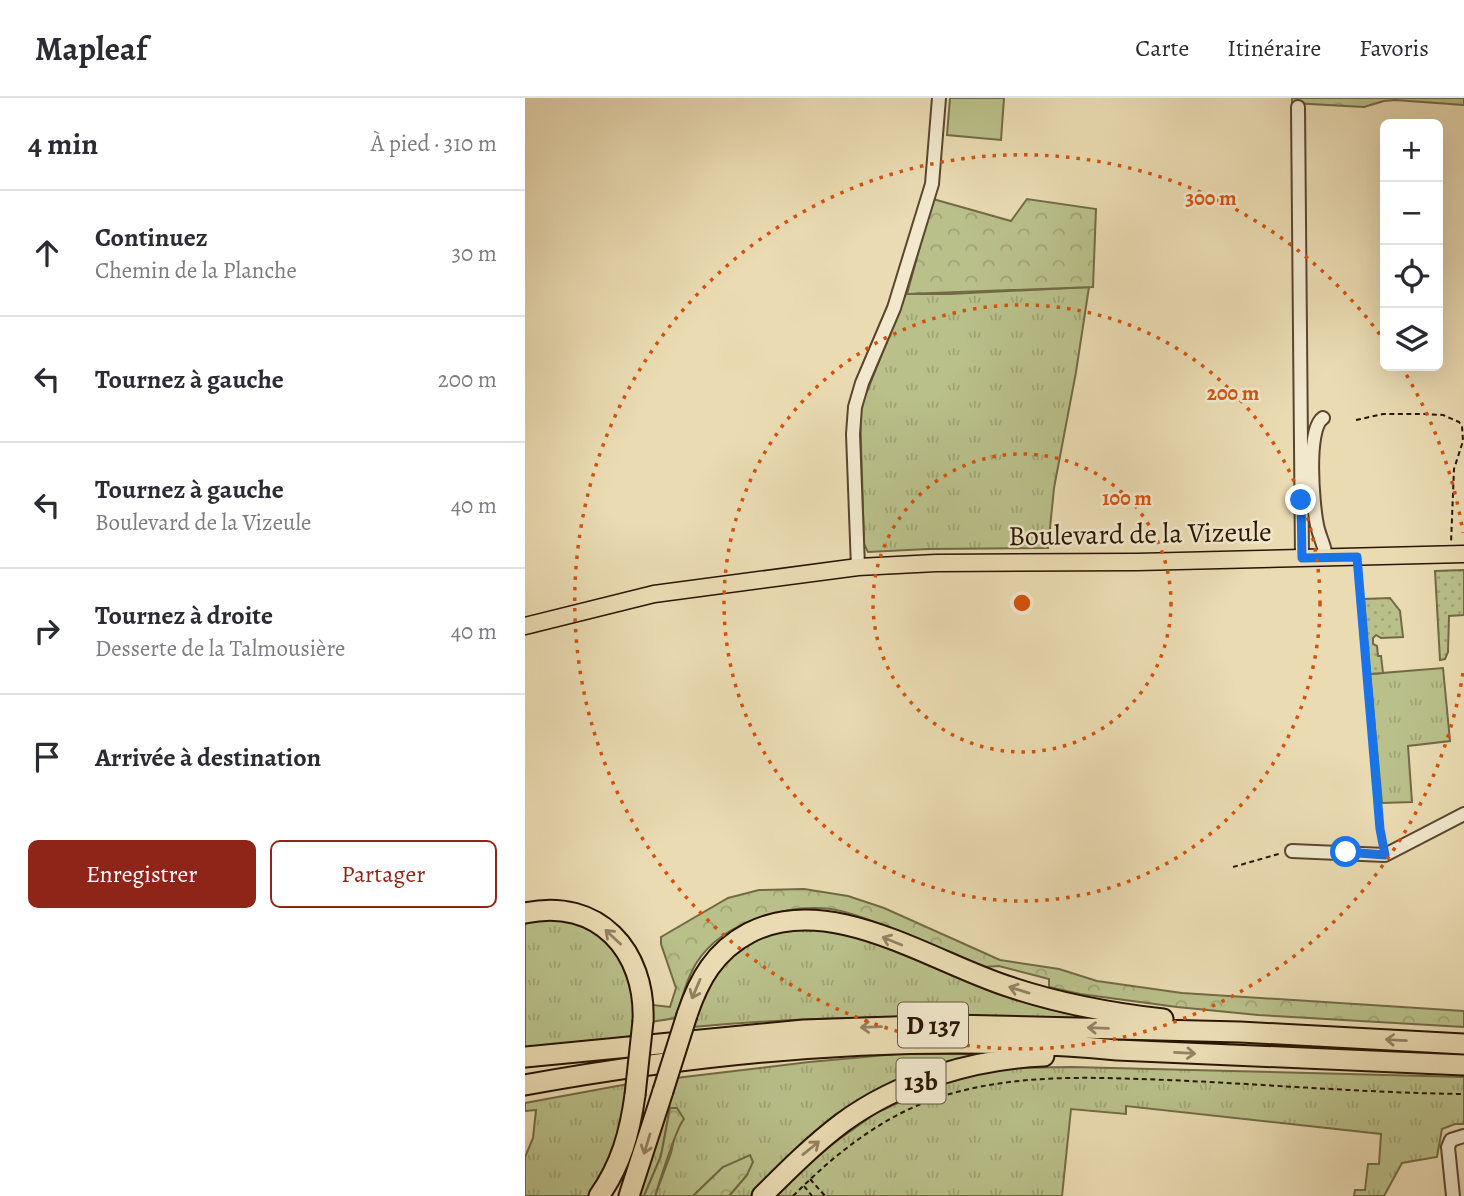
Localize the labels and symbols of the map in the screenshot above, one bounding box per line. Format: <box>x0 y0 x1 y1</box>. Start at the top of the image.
text: 300 m <box>1185 184 1237 212</box>
text: 200 m <box>1207 379 1260 407</box>
text: 100 m <box>1102 484 1152 512</box>
route end <box>1285 484 1316 515</box>
street label: Boulevard de la Vizeule <box>1008 513 1272 555</box>
centre of rings <box>1010 591 1034 615</box>
route start <box>1330 836 1361 867</box>
one-way arrow <box>605 929 622 946</box>
one-way arrow <box>882 934 903 947</box>
one-way arrow <box>689 978 702 1000</box>
one-way arrow <box>1008 983 1030 996</box>
road number: D 137 <box>898 1002 968 1048</box>
one-way arrow <box>859 1020 882 1033</box>
one-way arrow <box>1087 1021 1110 1034</box>
one-way arrow <box>1385 1034 1408 1047</box>
one-way arrow <box>1173 1047 1196 1060</box>
road number: 13b <box>897 1058 945 1104</box>
one-way arrow <box>640 1133 653 1155</box>
one-way arrow <box>801 1141 819 1156</box>

